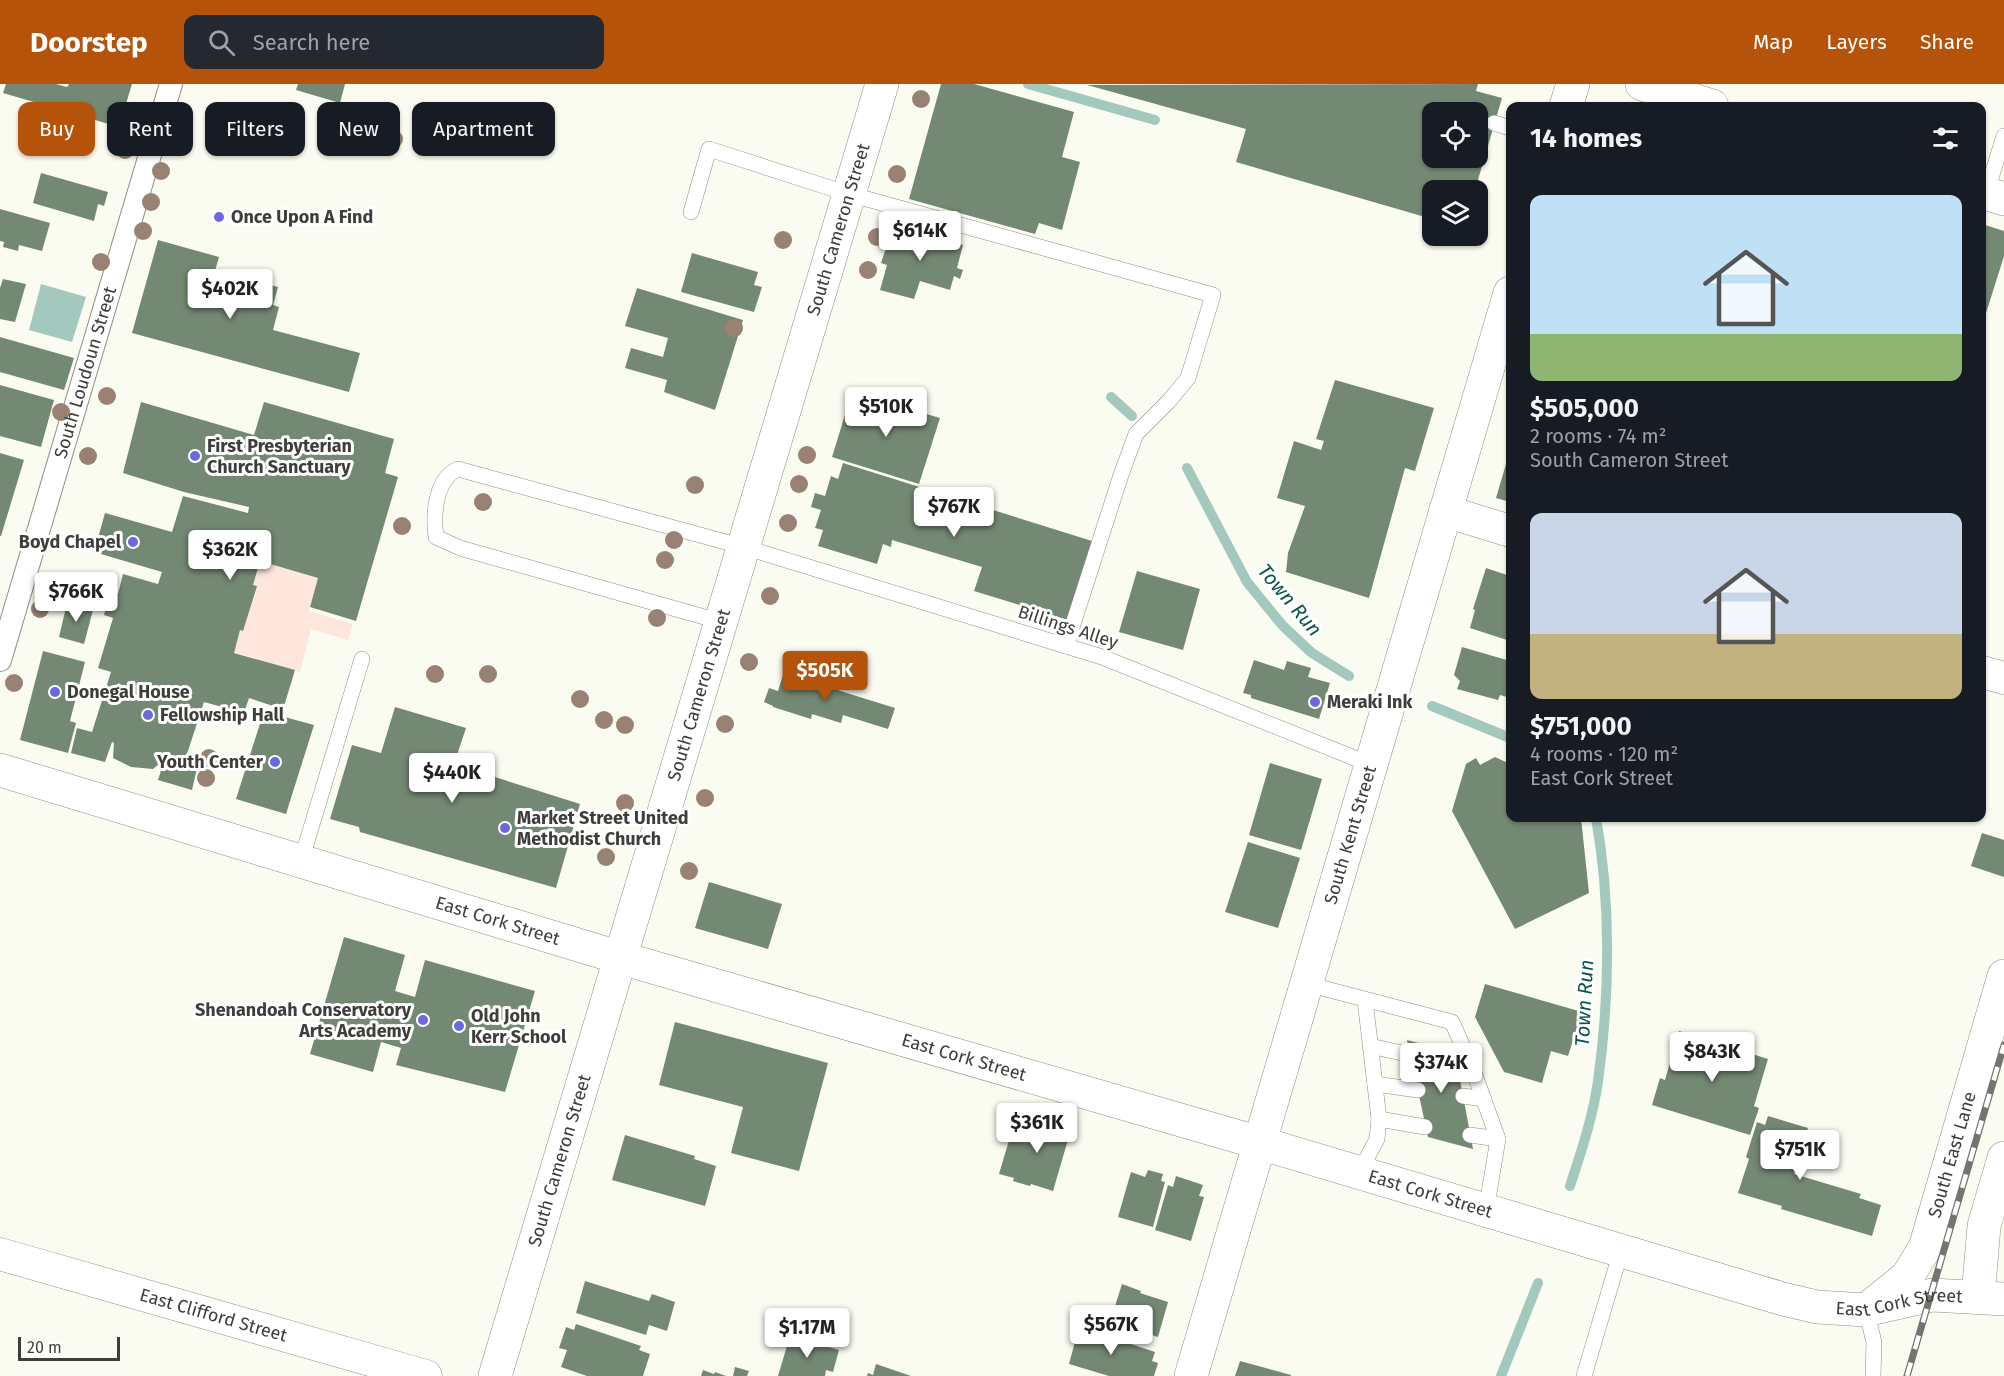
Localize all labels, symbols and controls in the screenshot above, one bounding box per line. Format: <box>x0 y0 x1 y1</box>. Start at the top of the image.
search box <box>184 15 604 69</box>
text: Doorstep <box>30 26 148 59</box>
icon: search <box>205 26 238 59</box>
text: Search here <box>253 29 370 56</box>
text: Map <box>1753 29 1793 55</box>
text: Layers <box>1826 29 1887 55</box>
text: Share <box>1920 29 1974 55</box>
chip: Buy <box>18 102 95 156</box>
chip: Rent <box>107 102 193 156</box>
chip: Filters <box>205 102 305 156</box>
chip: New <box>317 102 400 156</box>
chip: Apartment <box>412 102 555 156</box>
map controls <box>1422 102 1488 246</box>
button: locate <box>1422 102 1488 168</box>
icon: filters <box>1929 122 1962 155</box>
text: 14 homes <box>1530 123 1642 154</box>
street label: South Cameron Street <box>802 140 875 318</box>
button: layers <box>1422 180 1488 246</box>
place label: Once Upon A Find <box>231 206 373 228</box>
marker: Once Upon A Find <box>212 210 226 224</box>
pin: $614K <box>878 211 962 262</box>
text: $614K <box>893 218 947 242</box>
icon: home <box>1692 234 1800 342</box>
pin: $402K <box>188 269 272 320</box>
text: $402K <box>202 276 258 300</box>
street label: South Loudoun Street <box>49 283 121 461</box>
pin: $510K <box>844 387 928 438</box>
text: $505,000 <box>1530 393 1639 424</box>
text: $510K <box>859 394 913 418</box>
text: 2 rooms · 74 m² <box>1530 424 1667 448</box>
place label: First Presbyterian Church Sanctuary <box>207 435 352 478</box>
text: South Cameron Street <box>1530 448 1728 472</box>
marker: First Presbyterian Church Sanctuary <box>188 449 202 463</box>
pin: $767K <box>912 487 996 538</box>
text: $767K <box>928 494 980 518</box>
pin: $362K <box>188 530 272 581</box>
place label: Boyd Chapel <box>19 531 122 553</box>
marker: Boyd Chapel <box>126 535 140 549</box>
text: $362K <box>202 537 258 561</box>
icon: home <box>1692 552 1800 660</box>
water label: Town Run <box>1253 559 1327 641</box>
pin: $766K <box>34 572 118 623</box>
text: $766K <box>49 579 103 603</box>
street label: Billings Alley <box>1015 600 1121 654</box>
street label: South Cameron Street <box>663 606 735 784</box>
pin: $505K <box>783 651 867 702</box>
text: $505K <box>797 658 853 682</box>
place label: Donegal House <box>67 681 190 703</box>
marker: Donegal House <box>48 685 62 699</box>
place label: Meraki Ink <box>1327 691 1413 713</box>
marker: Meraki Ink <box>1308 695 1322 709</box>
place label: Fellowship Hall <box>160 704 285 726</box>
marker: Fellowship Hall <box>141 708 155 722</box>
text: $751,000 <box>1530 711 1632 742</box>
text: 4 rooms · 120 m² <box>1530 742 1678 766</box>
place label: Youth Center <box>156 751 264 773</box>
pin: $440K <box>410 753 494 804</box>
marker: Youth Center <box>268 755 282 769</box>
text: $440K <box>423 760 481 784</box>
street label: South Kent Street <box>1320 763 1381 907</box>
text: East Cork Street <box>1530 766 1673 790</box>
place label: Market Street United Methodist Church <box>517 807 689 850</box>
marker: Market Street United Methodist Church <box>498 821 512 835</box>
street label: East Cork Street <box>433 891 563 950</box>
water label: Town Run <box>1570 959 1598 1047</box>
place label: Shenandoah Conservatory Arts Academy <box>195 999 412 1042</box>
place label: Old John Kerr School <box>471 1005 567 1048</box>
marker: Shenandoah Conservatory Arts Academy <box>416 1013 430 1027</box>
marker: Old John Kerr School <box>452 1019 466 1033</box>
street label: East Cork Street <box>899 1029 1029 1086</box>
pin: $843K <box>1670 1032 1754 1083</box>
text: $843K <box>1684 1039 1740 1063</box>
pin: $374K <box>1399 1043 1483 1094</box>
text: $374K <box>1414 1050 1468 1074</box>
street label: South Cameron Street <box>523 1071 596 1249</box>
street label: South East Lane <box>1923 1089 1981 1220</box>
pin: $361K <box>995 1103 1079 1154</box>
text: $361K <box>1010 1110 1064 1134</box>
pin: $751K <box>1758 1130 1842 1181</box>
text: $751K <box>1774 1137 1826 1161</box>
street label: East Cork Street <box>1365 1165 1496 1223</box>
street label: East Clifford Street <box>137 1284 290 1347</box>
street label: East Cork Street <box>1835 1284 1964 1321</box>
pin: $567K <box>1069 1305 1153 1356</box>
pin: $1.17M <box>758 1308 856 1359</box>
text: $567K <box>1084 1312 1138 1336</box>
text: $1.17M <box>779 1315 835 1339</box>
scale bar <box>18 1334 120 1362</box>
text: 20 m <box>27 1338 62 1357</box>

